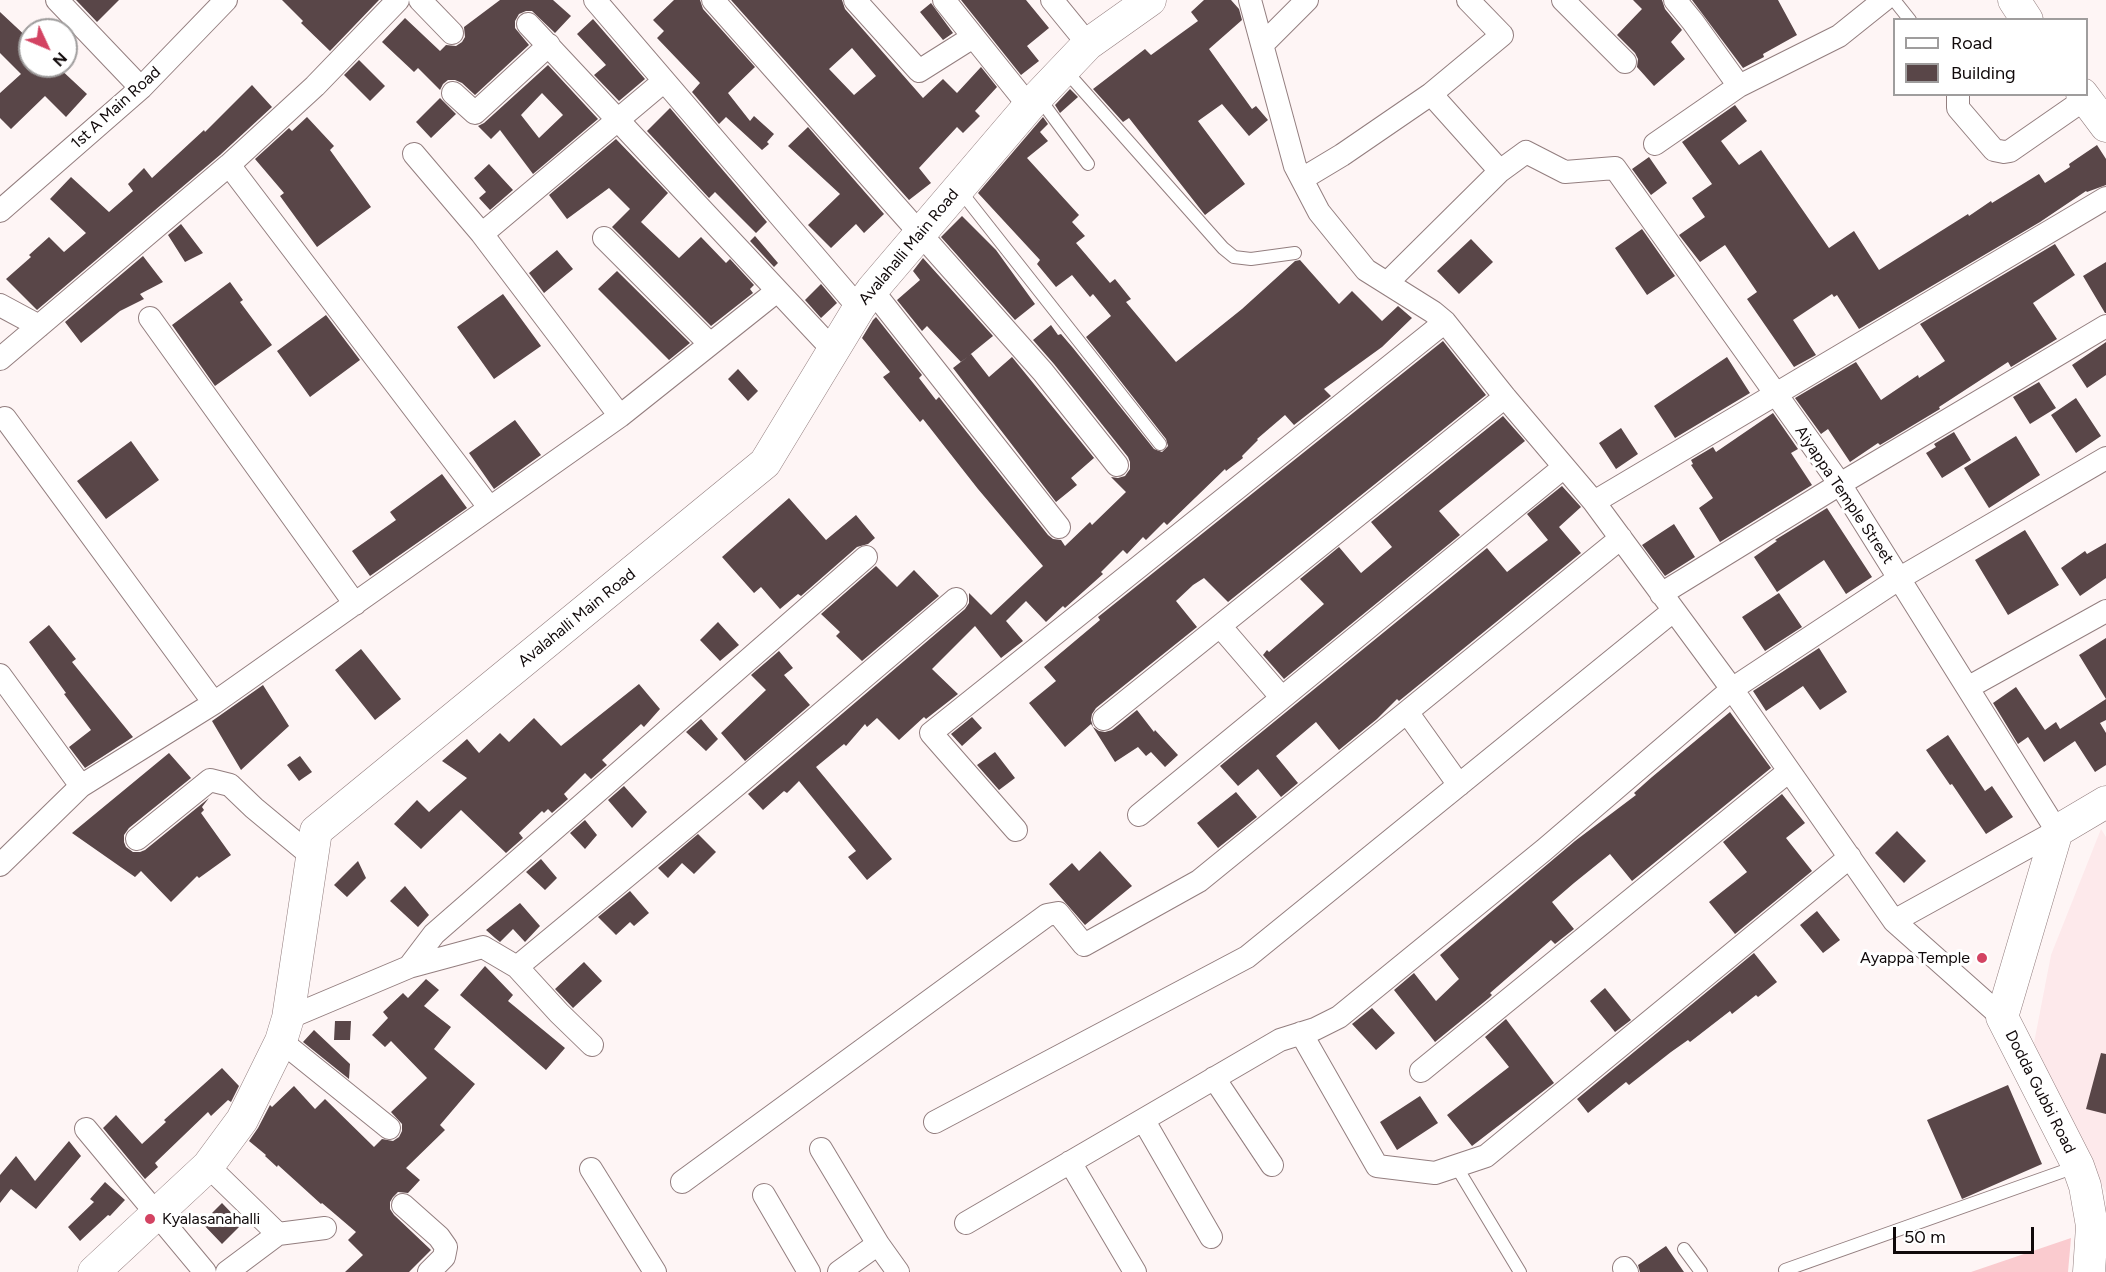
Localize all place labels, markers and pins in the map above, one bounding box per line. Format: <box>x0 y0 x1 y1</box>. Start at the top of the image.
place label: Ayappa Temple <box>1860 948 1970 968</box>
marker: Ayappa Temple <box>1975 951 1989 965</box>
place label: Kyalasanahalli <box>162 1209 260 1229</box>
marker: Kyalasanahalli <box>143 1212 157 1226</box>

